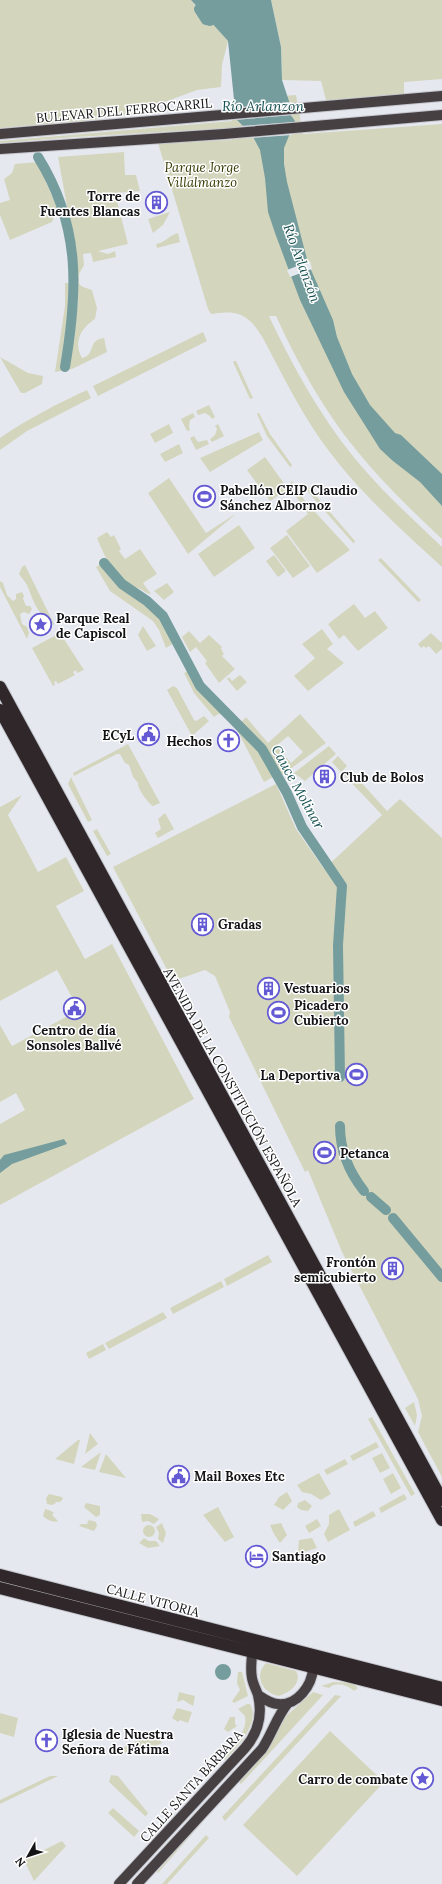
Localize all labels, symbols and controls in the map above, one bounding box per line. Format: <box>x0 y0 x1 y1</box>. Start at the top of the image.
street label: BULEVAR DEL FERROCARRIL <box>35 94 213 127</box>
water label: Río Arlanzon <box>222 97 304 115</box>
park label: Parque Jorge Villalmanzo <box>165 159 239 191</box>
place label: Torre de Fuentes Blancas <box>40 188 140 220</box>
building icon: Torre de Fuentes Blancas <box>143 190 169 216</box>
water label: Río Arlanzón <box>280 221 325 305</box>
place label: Pabellón CEIP Claudio Sánchez Albornoz <box>220 482 358 514</box>
sports icon: Pabellón CEIP Claudio Sánchez Albornoz <box>191 484 217 510</box>
place label: Parque Real de Capiscol <box>56 610 130 642</box>
place icon: Parque Real de Capiscol <box>28 612 54 638</box>
public building icon: ECyL <box>136 722 162 748</box>
place label: ECyL <box>102 727 134 744</box>
church icon: Hechos <box>215 728 241 754</box>
place label: Hechos <box>166 733 212 750</box>
water label: Cauce Molinar <box>267 742 329 833</box>
building icon: Club de Bolos <box>311 764 337 790</box>
place label: Club de Bolos <box>340 769 424 786</box>
building icon: Gradas <box>189 911 215 937</box>
place label: Gradas <box>218 916 262 933</box>
street label: AVENIDA DE LA CONSTITUCIÓN ESPAÑOLA <box>159 964 306 1211</box>
building icon: Vestuarios <box>256 975 282 1001</box>
place label: Vestuarios <box>284 980 350 997</box>
public building icon: Centro de día Sonsoles Ballvé <box>61 995 87 1021</box>
place label: Picadero Cubierto <box>294 997 349 1029</box>
sports icon: Picadero Cubierto <box>266 999 292 1025</box>
place label: Centro de día Sonsoles Ballvé <box>26 1022 122 1054</box>
sports icon: La Deportiva <box>343 1062 369 1088</box>
place label: La Deportiva <box>260 1067 340 1084</box>
sports icon: Petanca <box>312 1140 338 1166</box>
place label: Petanca <box>340 1145 389 1162</box>
place label: Frontón semicubierto <box>294 1254 377 1286</box>
building icon: Frontón semicubierto <box>379 1256 405 1282</box>
public building icon: Mail Boxes Etc <box>166 1463 192 1489</box>
place label: Mail Boxes Etc <box>194 1468 285 1485</box>
hotel icon: Santiago <box>244 1543 270 1569</box>
place label: Santiago <box>272 1548 326 1565</box>
street label: CALLE VITORIA <box>104 1580 202 1621</box>
place label: Iglesia de Nuestra Señora de Fátima <box>62 1726 174 1758</box>
street label: CALLE SANTA BÁRBARA <box>136 1726 247 1846</box>
church icon: Iglesia de Nuestra Señora de Fátima <box>34 1728 60 1754</box>
place icon: Carro de combate <box>410 1766 436 1792</box>
place label: Carro de combate <box>298 1771 408 1788</box>
north arrow <box>8 1836 48 1876</box>
text: N <box>12 1854 28 1870</box>

